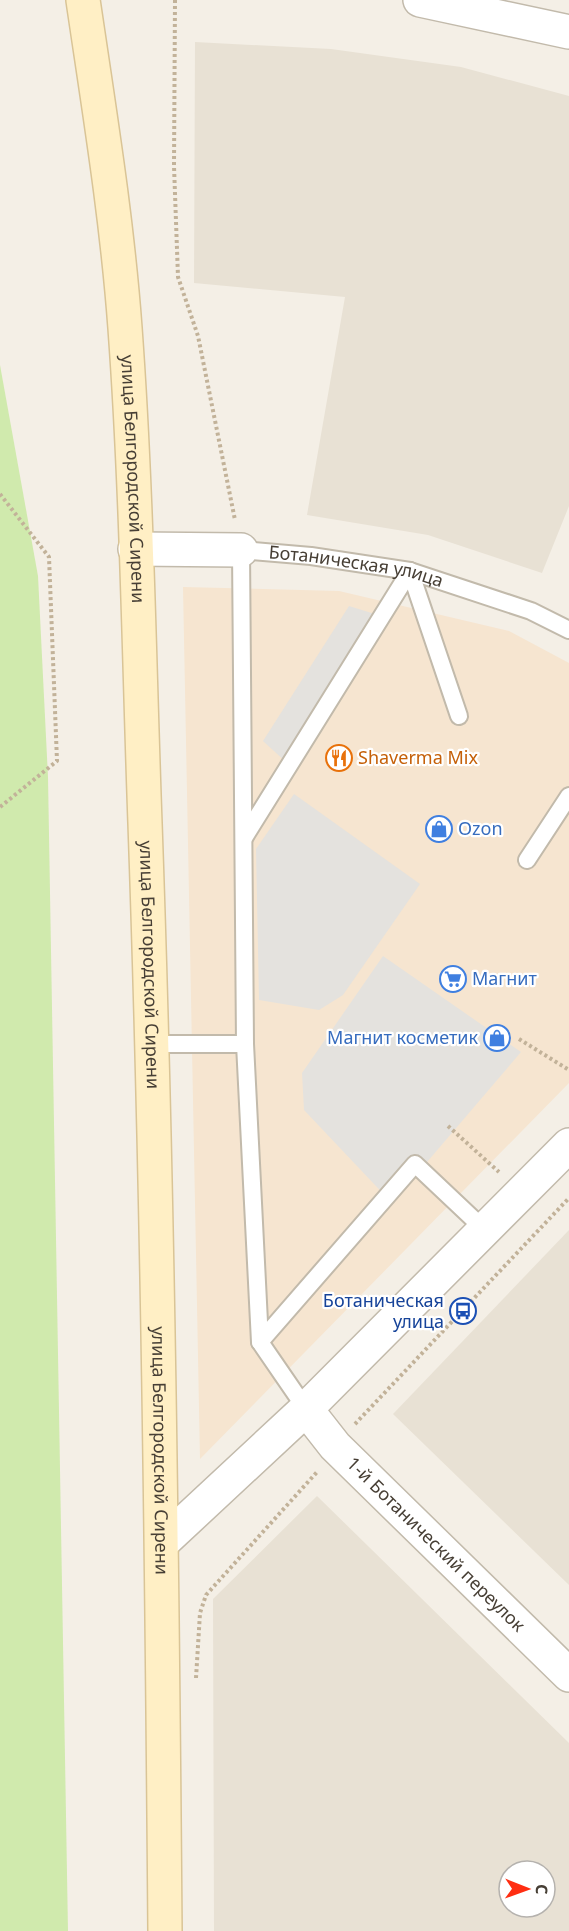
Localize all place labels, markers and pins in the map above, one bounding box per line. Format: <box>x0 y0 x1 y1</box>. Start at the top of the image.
restaurant icon: Shaverma Mix <box>324 743 354 773</box>
place label: Shaverma Mix <box>358 745 478 769</box>
shop icon: Ozon <box>424 814 454 844</box>
place label: Ozon <box>458 816 503 840</box>
supermarket icon: Магнит <box>438 964 468 994</box>
place label: Магнит <box>472 966 537 990</box>
shop icon: Магнит косметик <box>482 1023 512 1053</box>
place label: Магнит косметик <box>327 1025 478 1049</box>
place label: Ботаническая улица <box>323 1288 444 1333</box>
bus stop icon: Ботаническая улица <box>448 1296 478 1326</box>

